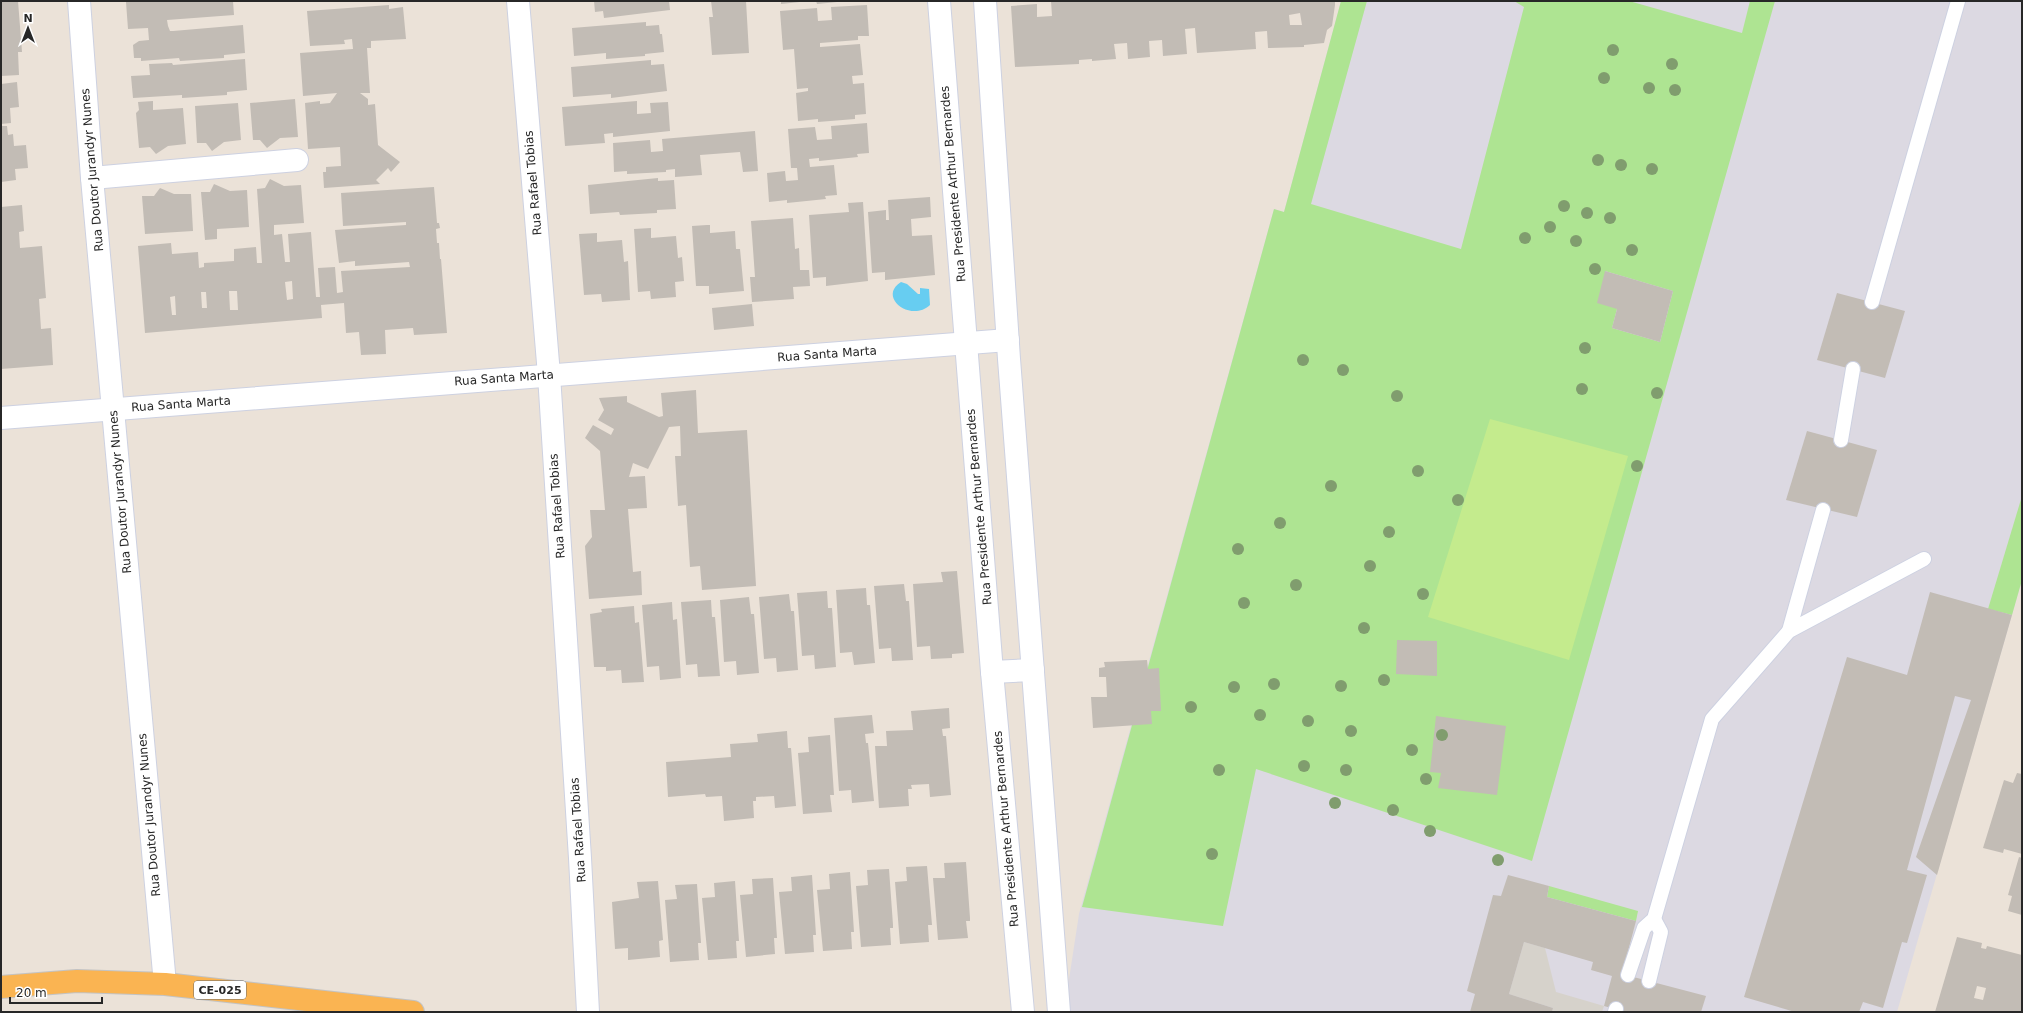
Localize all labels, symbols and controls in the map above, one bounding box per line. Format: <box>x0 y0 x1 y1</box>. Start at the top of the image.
north arrow <box>8 8 48 48</box>
text: N <box>23 12 33 25</box>
street label: Rua Presidente Arthur Bernardes <box>937 85 969 283</box>
street label: Rua Doutor Jurandyr Nunes <box>78 88 106 252</box>
street label: Rua Rafael Tobias <box>521 130 545 236</box>
street label: Rua Santa Marta <box>777 344 877 364</box>
street label: Rua Santa Marta <box>454 368 554 388</box>
street label: Rua Santa Marta <box>131 394 231 414</box>
street label: Rua Presidente Arthur Bernardes <box>963 408 995 606</box>
street label: Rua Doutor Jurandyr Nunes <box>106 410 134 574</box>
street label: Rua Rafael Tobias <box>546 453 568 559</box>
street label: Rua Presidente Arthur Bernardes <box>990 730 1022 928</box>
street label: Rua Doutor Jurandyr Nunes <box>135 733 163 897</box>
street label: Rua Rafael Tobias <box>567 777 589 883</box>
scale bar <box>10 979 102 1005</box>
road number: CE-025 <box>194 981 246 999</box>
text: 20 m <box>16 986 47 1000</box>

